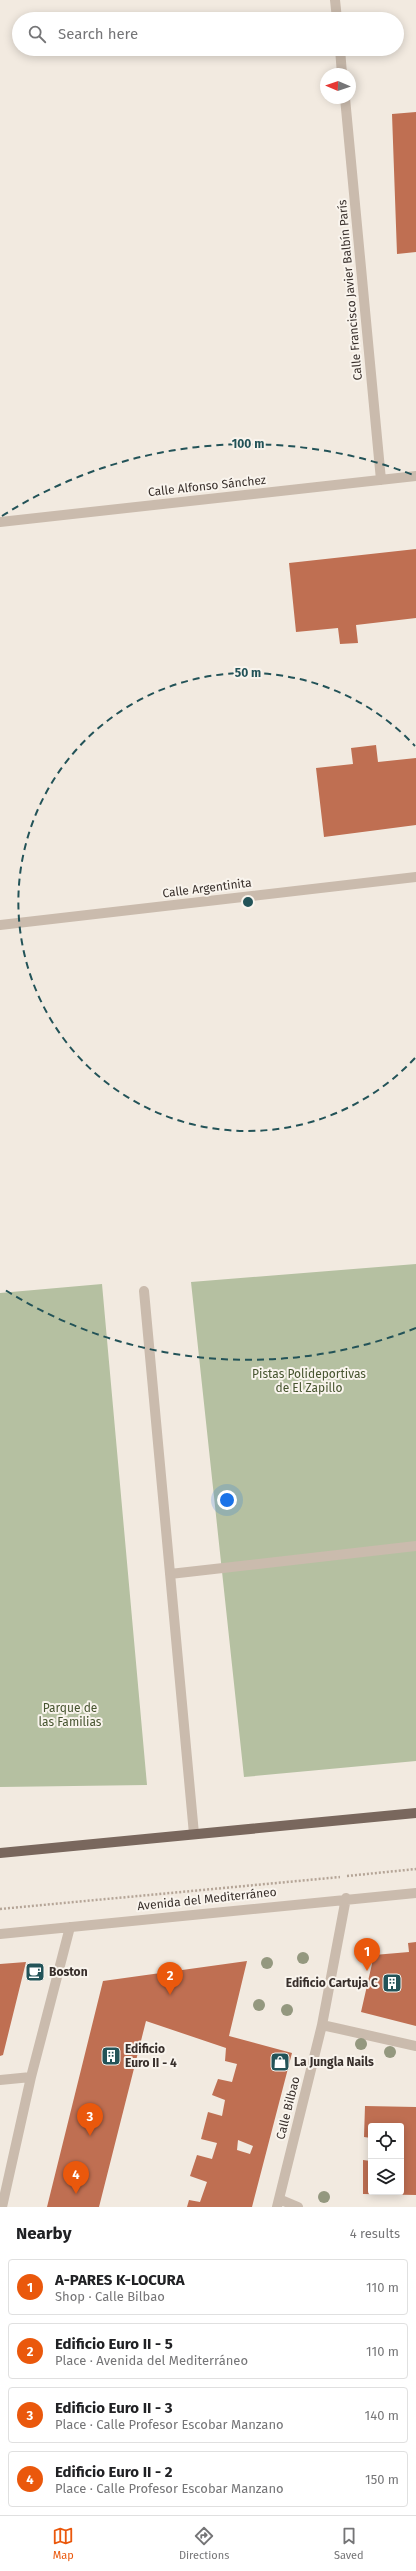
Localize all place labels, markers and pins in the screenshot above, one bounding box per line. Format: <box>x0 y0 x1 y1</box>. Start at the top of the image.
centre of rings <box>241 895 255 909</box>
pin: 1 <box>354 1938 380 1971</box>
cafe icon: Boston <box>24 1961 46 1983</box>
pin: 2 <box>157 1962 183 1995</box>
place label: Boston <box>49 1965 88 1979</box>
building icon: Edificio Cartuja C <box>381 1972 403 1994</box>
place label: Edificio Cartuja C <box>286 1976 378 1990</box>
place label: Edificio Euro II - 4 <box>125 2042 177 2070</box>
building icon: Edificio Euro II - 4 <box>100 2045 122 2067</box>
shop icon: La Jungla Nails <box>269 2051 291 2073</box>
place label: La Jungla Nails <box>294 2055 374 2069</box>
pin: 3 <box>77 2103 103 2136</box>
pin: 4 <box>63 2161 89 2194</box>

